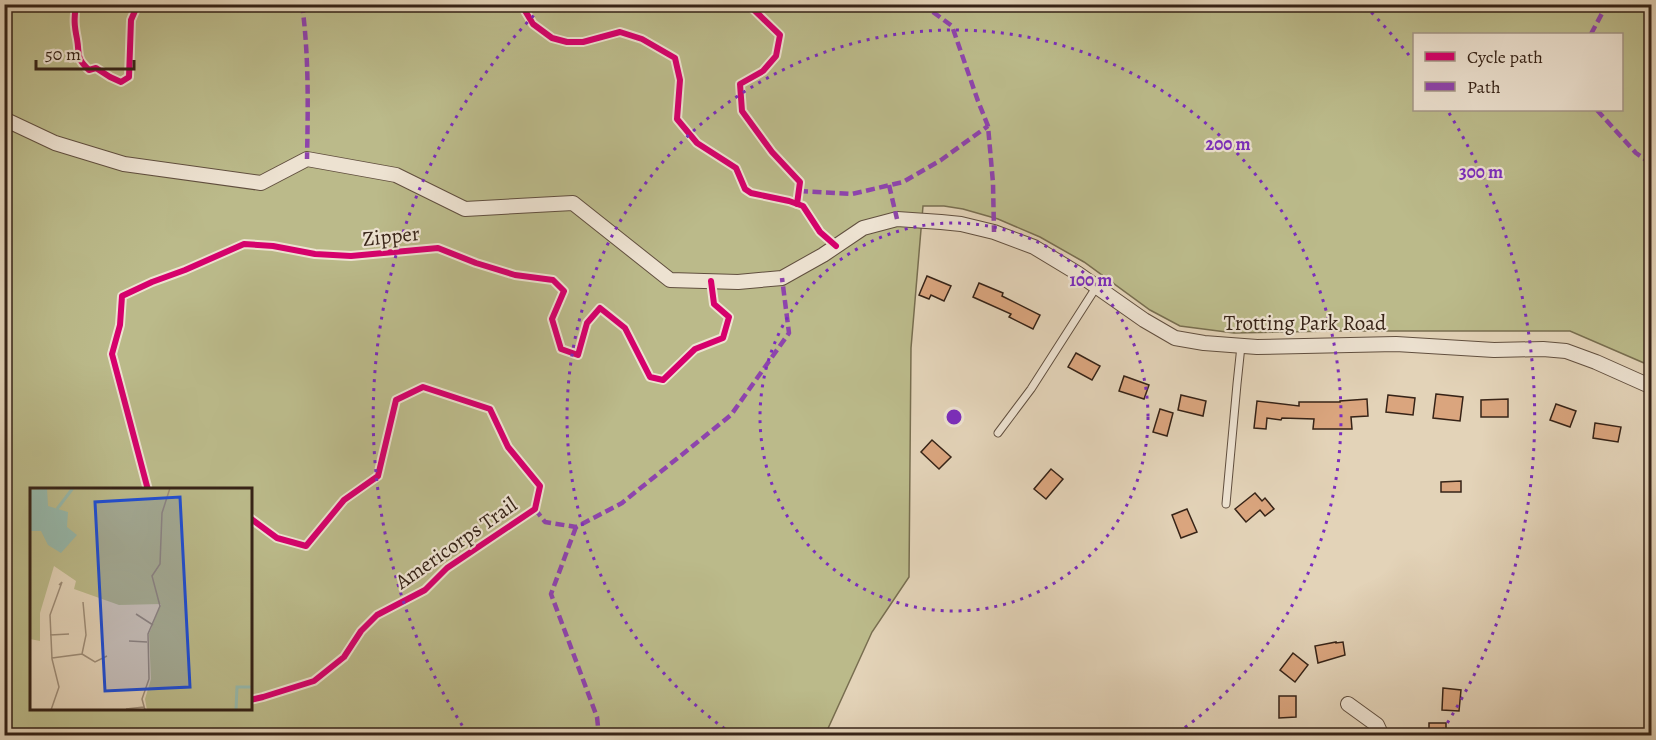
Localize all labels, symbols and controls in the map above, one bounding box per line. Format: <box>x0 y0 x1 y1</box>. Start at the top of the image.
scale bar <box>36 33 134 71</box>
legend <box>1413 33 1623 111</box>
text: 50 m <box>45 42 81 66</box>
text: Cycle path <box>1467 45 1543 69</box>
text: Path <box>1467 75 1501 99</box>
text: 200 m <box>1205 132 1251 156</box>
text: 300 m <box>1459 160 1503 184</box>
street label: Zipper <box>361 219 421 253</box>
text: 100 m <box>1070 268 1112 292</box>
street label: Trotting Park Road <box>1224 309 1387 337</box>
centre of rings <box>944 407 964 427</box>
inset map <box>30 488 252 710</box>
street label: Americorps Trail <box>389 491 523 596</box>

